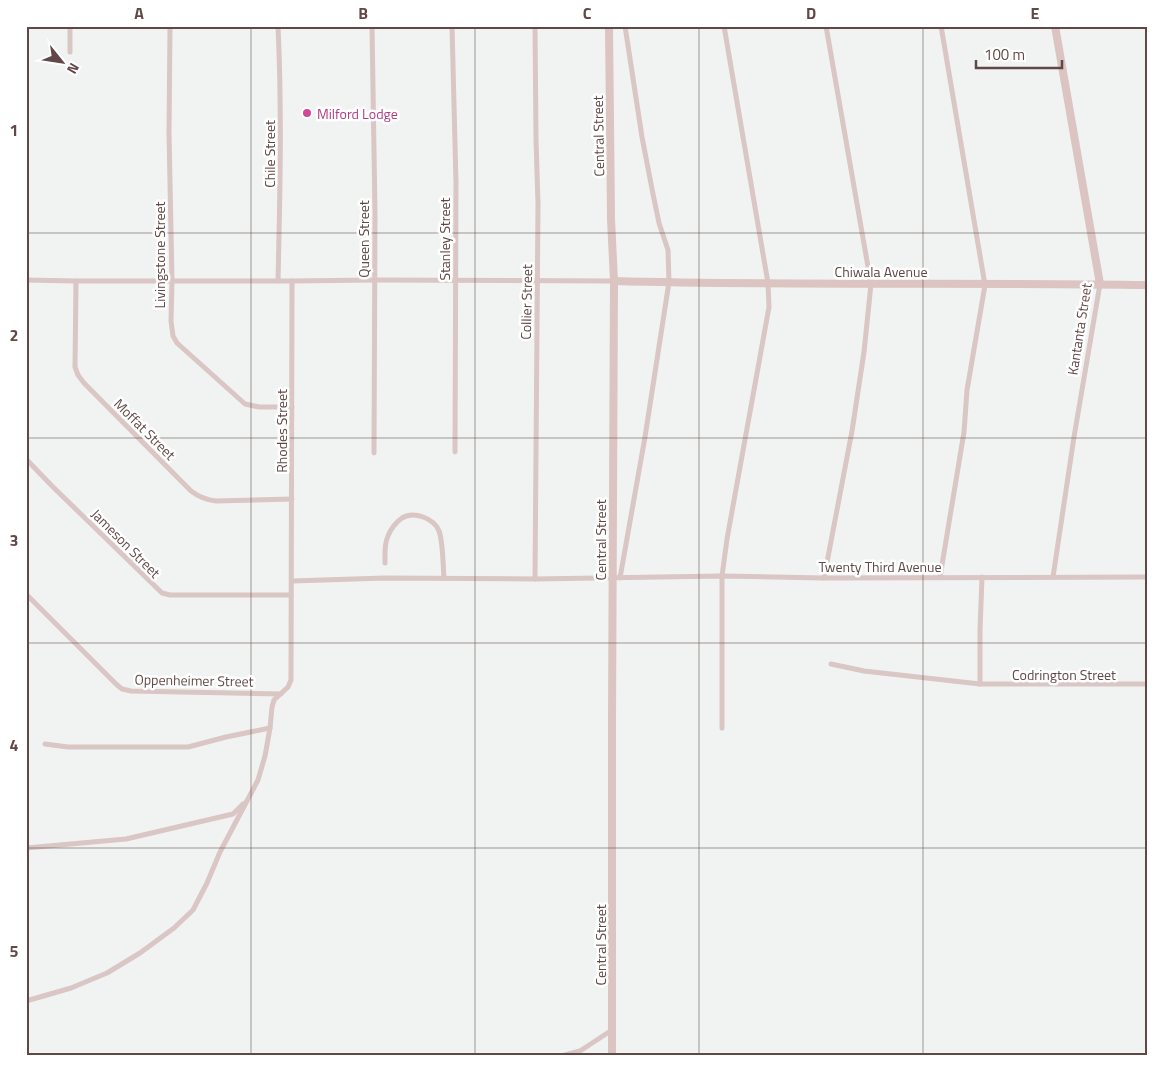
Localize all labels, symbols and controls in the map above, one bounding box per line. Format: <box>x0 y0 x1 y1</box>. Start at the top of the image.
text: A <box>134 1 144 25</box>
text: B <box>358 1 368 25</box>
text: C <box>583 1 592 25</box>
text: D <box>806 1 816 25</box>
text: E <box>1031 1 1040 25</box>
north arrow <box>38 38 88 88</box>
scale bar <box>976 38 1063 70</box>
text: 100 m <box>984 43 1025 66</box>
text: N <box>62 59 85 78</box>
street label: Central Street <box>587 95 609 177</box>
place label: Milford Lodge <box>317 103 398 124</box>
marker: Milford Lodge <box>301 107 313 119</box>
text: 1 <box>10 118 18 142</box>
street label: Chile Street <box>259 120 280 188</box>
street label: Stanley Street <box>434 197 455 281</box>
street label: Queen Street <box>353 200 374 278</box>
street label: Livingstone Street <box>149 201 170 308</box>
street label: Chiwala Avenue <box>835 261 927 282</box>
street label: Collier Street <box>515 264 537 340</box>
street label: Kantanta Street <box>1061 281 1097 377</box>
text: 2 <box>10 323 18 347</box>
street label: Rhodes Street <box>271 389 292 473</box>
street label: Moffat Street <box>109 393 181 465</box>
street label: Central Street <box>590 499 611 581</box>
street label: Jameson Street <box>87 504 165 582</box>
text: 3 <box>10 528 18 552</box>
street label: Twenty Third Avenue <box>818 556 942 577</box>
street label: Codrington Street <box>1012 664 1116 685</box>
street label: Oppenheimer Street <box>134 668 254 692</box>
text: 4 <box>10 733 19 757</box>
street label: Central Street <box>590 904 611 986</box>
text: 5 <box>10 939 19 963</box>

